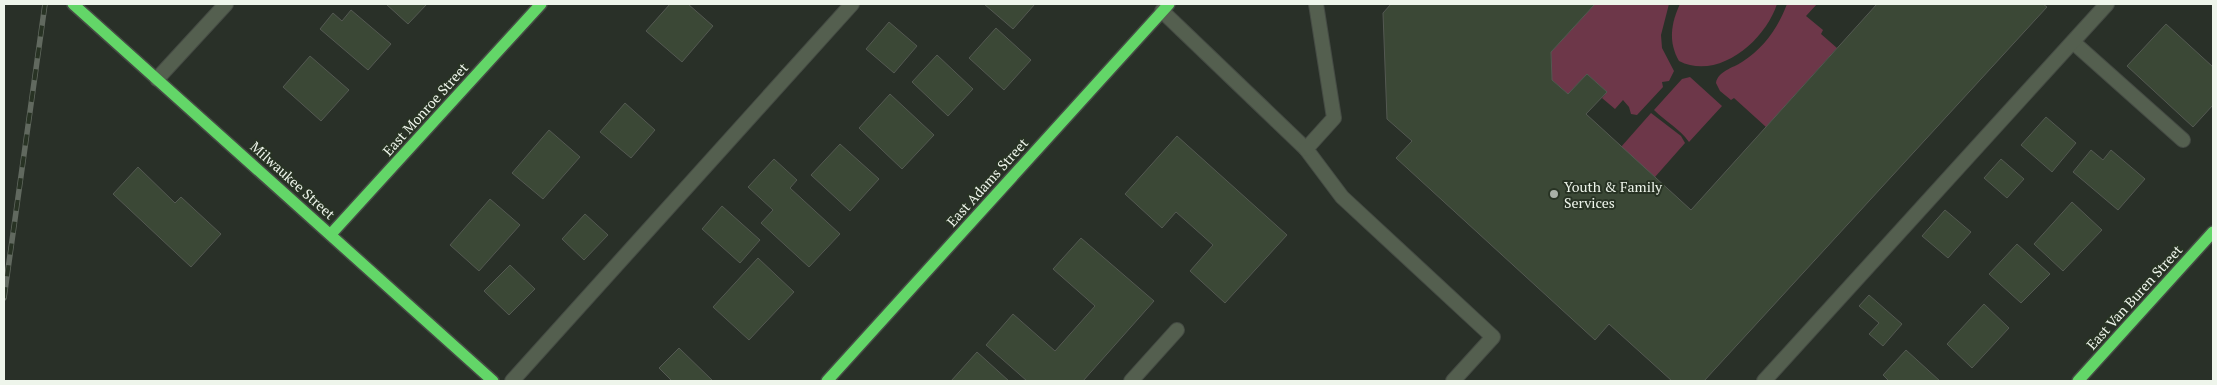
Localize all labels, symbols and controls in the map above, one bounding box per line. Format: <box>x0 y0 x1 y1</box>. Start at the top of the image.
street label: East Monroe Street <box>378 58 472 160</box>
street label: East Adams Street <box>942 133 1032 230</box>
street label: Milwaukee Street <box>247 137 340 224</box>
place label: Youth & Family Services <box>1564 177 1663 212</box>
marker: Youth & Family Services <box>1548 188 1560 200</box>
street label: East Van Buren Street <box>2082 240 2187 353</box>

